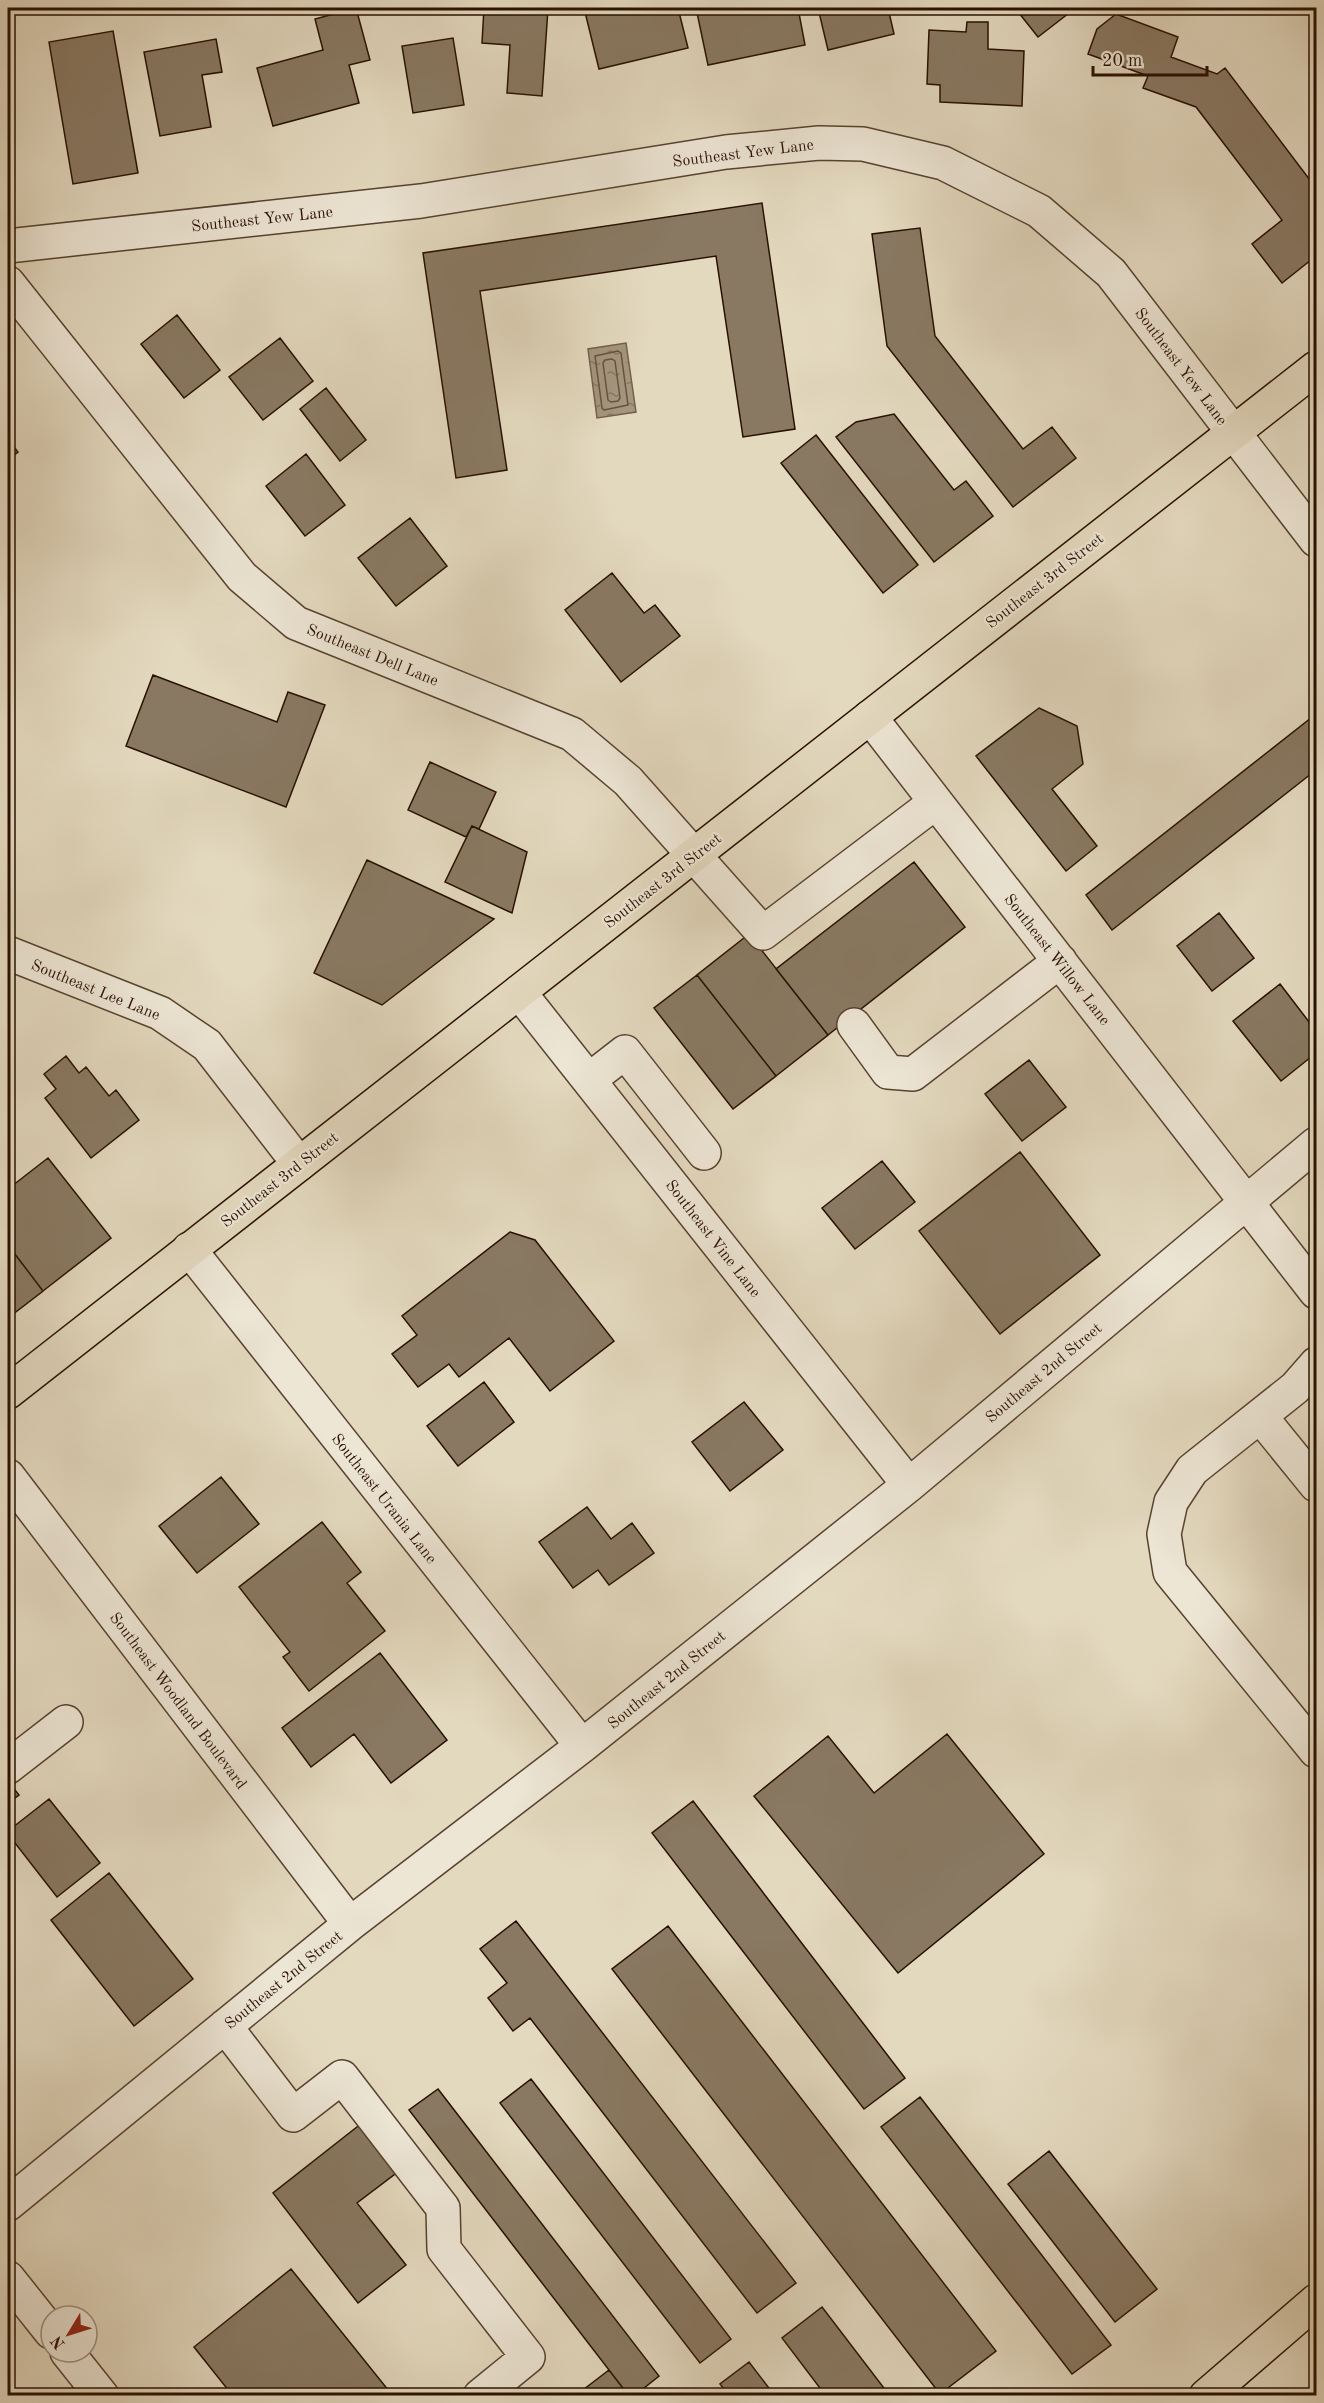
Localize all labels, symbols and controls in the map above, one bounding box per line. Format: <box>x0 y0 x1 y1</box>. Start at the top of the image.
scale bar <box>1093 39 1207 77</box>
text: 20 m <box>1102 52 1142 70</box>
street label: Southeast Yew Lane <box>672 137 815 171</box>
street label: Southeast Yew Lane <box>191 205 334 235</box>
street label: Southeast Yew Lane <box>1131 306 1230 429</box>
street label: Southeast 3rd Street <box>984 531 1107 632</box>
street label: Southeast Dell Lane <box>304 622 440 690</box>
street label: Southeast 3rd Street <box>602 831 725 932</box>
street label: Southeast Willow Lane <box>1000 892 1112 1029</box>
street label: Southeast Lee Lane <box>28 958 162 1024</box>
street label: Southeast 3rd Street <box>219 1130 342 1231</box>
street label: Southeast Vine Lane <box>662 1178 763 1301</box>
street label: Southeast 2nd Street <box>983 1320 1106 1427</box>
street label: Southeast Urania Lane <box>328 1431 439 1567</box>
street label: Southeast Woodland Boulevard <box>106 1610 249 1792</box>
street label: Southeast 2nd Street <box>605 1628 729 1733</box>
street label: Southeast 2nd Street <box>222 1928 346 2033</box>
north arrow <box>39 2304 99 2364</box>
text: N <box>48 2332 69 2352</box>

